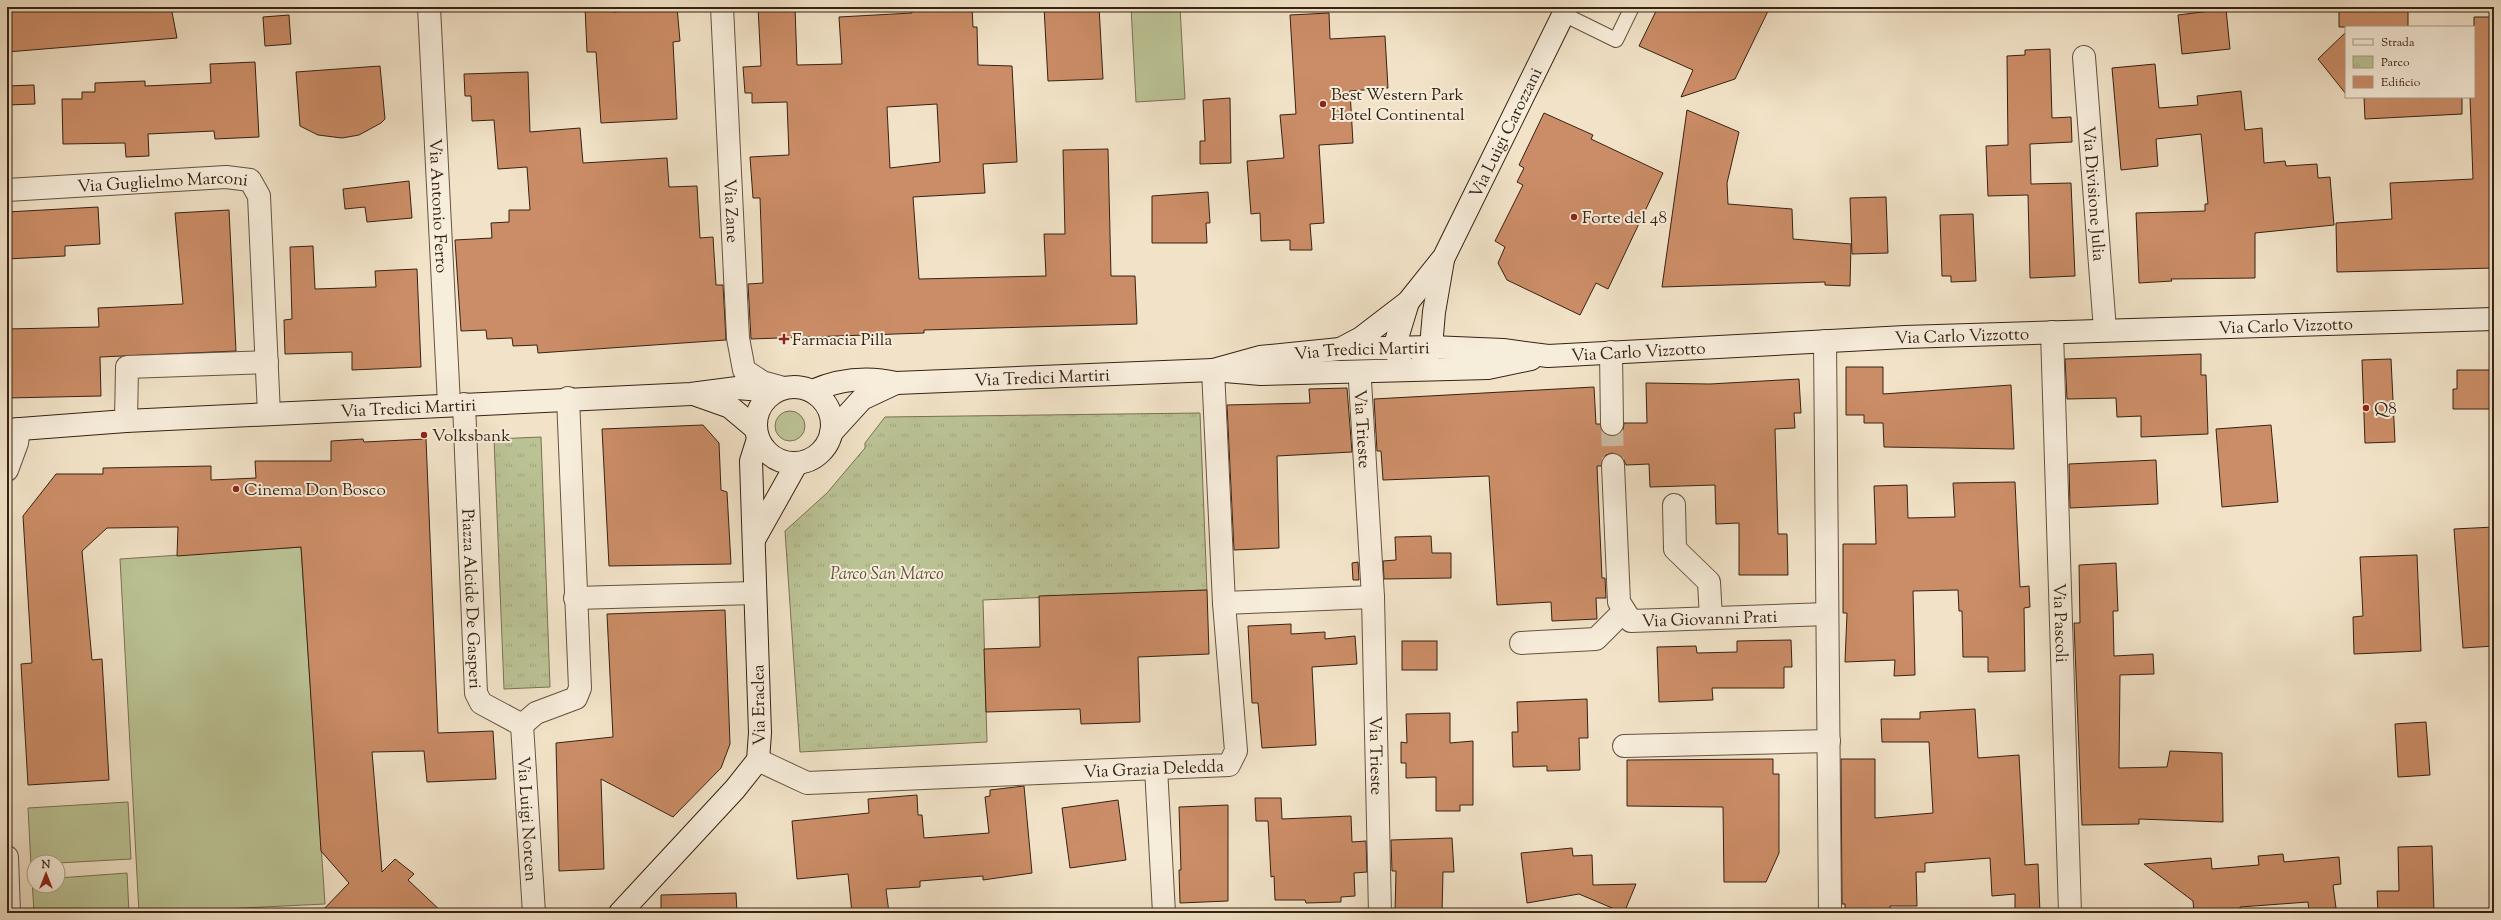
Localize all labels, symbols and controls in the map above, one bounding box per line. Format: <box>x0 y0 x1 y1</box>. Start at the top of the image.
legend <box>2345 26 2475 98</box>
text: Strada <box>2381 34 2415 52</box>
text: Parco <box>2381 54 2410 72</box>
street label: Via Luigi Carozzani <box>1465 64 1549 203</box>
text: Edificio <box>2381 74 2421 92</box>
place label: Best Western Park Hotel Continental <box>1331 84 1465 128</box>
marker: Best Western Park Hotel Continental <box>1318 99 1328 109</box>
street label: Via Divisione Julia <box>2075 125 2110 262</box>
street label: Via Antonio Ferro <box>422 138 452 274</box>
street label: Via Guglielmo Marconi <box>77 167 250 200</box>
street label: Via Zane <box>716 178 743 244</box>
place label: Forte del 48 <box>1582 207 1667 231</box>
marker: Forte del 48 <box>1569 212 1579 222</box>
street label: Via Carlo Vizzotto <box>2218 313 2353 341</box>
street label: Via Carlo Vizzotto <box>1894 323 2029 352</box>
place label: Farmacia Pilla <box>792 329 892 353</box>
marker: Farmacia Pilla <box>779 334 789 344</box>
street label: Via Tredici Martiri <box>1293 337 1430 368</box>
street label: Via Carlo Vizzotto <box>1571 338 1706 369</box>
street label: Via Tredici Martiri <box>974 364 1110 394</box>
street label: Via Trieste <box>1347 389 1375 469</box>
street label: Via Tredici Martiri <box>340 394 477 425</box>
place label: Q8 <box>2374 398 2397 422</box>
marker: Q8 <box>2361 403 2371 413</box>
place label: Volksbank <box>432 425 510 449</box>
marker: Volksbank <box>419 430 429 440</box>
place label: Cinema Don Bosco <box>244 479 386 503</box>
marker: Cinema Don Bosco <box>231 484 241 494</box>
street label: Piazza Alcide De Gasperi <box>454 508 486 690</box>
park label: Parco San Marco <box>830 563 944 587</box>
street label: Via Pascoli <box>2046 583 2072 663</box>
street label: Via Giovanni Prati <box>1641 606 1778 635</box>
street label: Via Eraclea <box>747 664 773 746</box>
street label: Via Trieste <box>1362 716 1387 795</box>
street label: Via Grazia Deledda <box>1083 755 1225 785</box>
street label: Via Luigi Norcen <box>510 756 542 882</box>
north arrow <box>26 854 66 894</box>
text: N <box>41 857 51 873</box>

